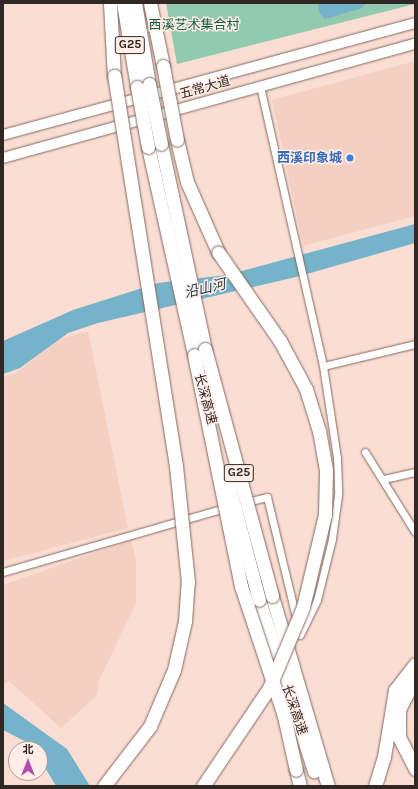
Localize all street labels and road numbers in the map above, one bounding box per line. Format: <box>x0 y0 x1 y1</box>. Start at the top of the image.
road number: G25 <box>114 35 146 55</box>
street label: 五常大道 <box>178 73 232 103</box>
street label: 长深高速 <box>191 372 219 426</box>
road number: G25 <box>223 463 255 483</box>
street label: 长深高速 <box>278 683 310 737</box>

